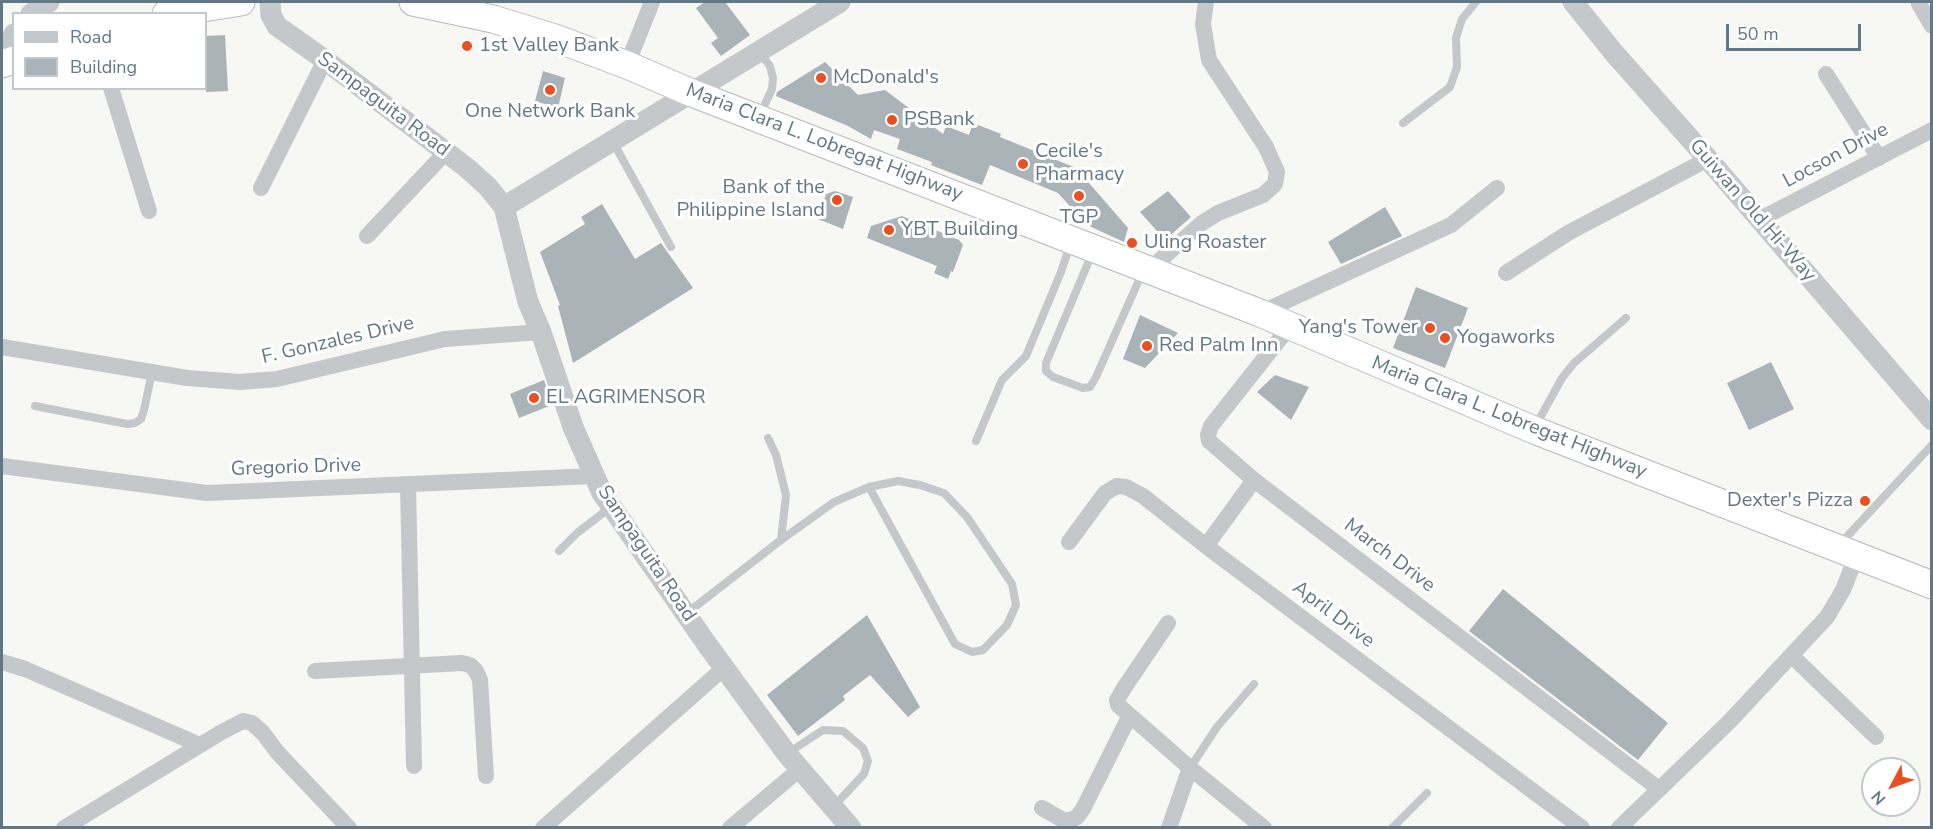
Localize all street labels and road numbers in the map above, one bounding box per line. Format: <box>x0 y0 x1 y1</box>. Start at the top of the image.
street label: Sampaguita Road <box>312 48 454 162</box>
street label: Maria Clara L. Lobregat Highway <box>682 79 966 207</box>
street label: Locson Drive <box>1779 118 1893 194</box>
street label: Guiwan Old Hi-Way <box>1684 135 1820 287</box>
street label: F. Gonzales Drive <box>260 312 416 370</box>
street label: Maria Clara L. Lobregat Highway <box>1368 352 1650 484</box>
street label: Gregorio Drive <box>230 454 362 482</box>
street label: Sampaguita Road <box>592 481 700 627</box>
street label: March Drive <box>1339 514 1439 598</box>
street label: April Drive <box>1287 576 1379 654</box>

